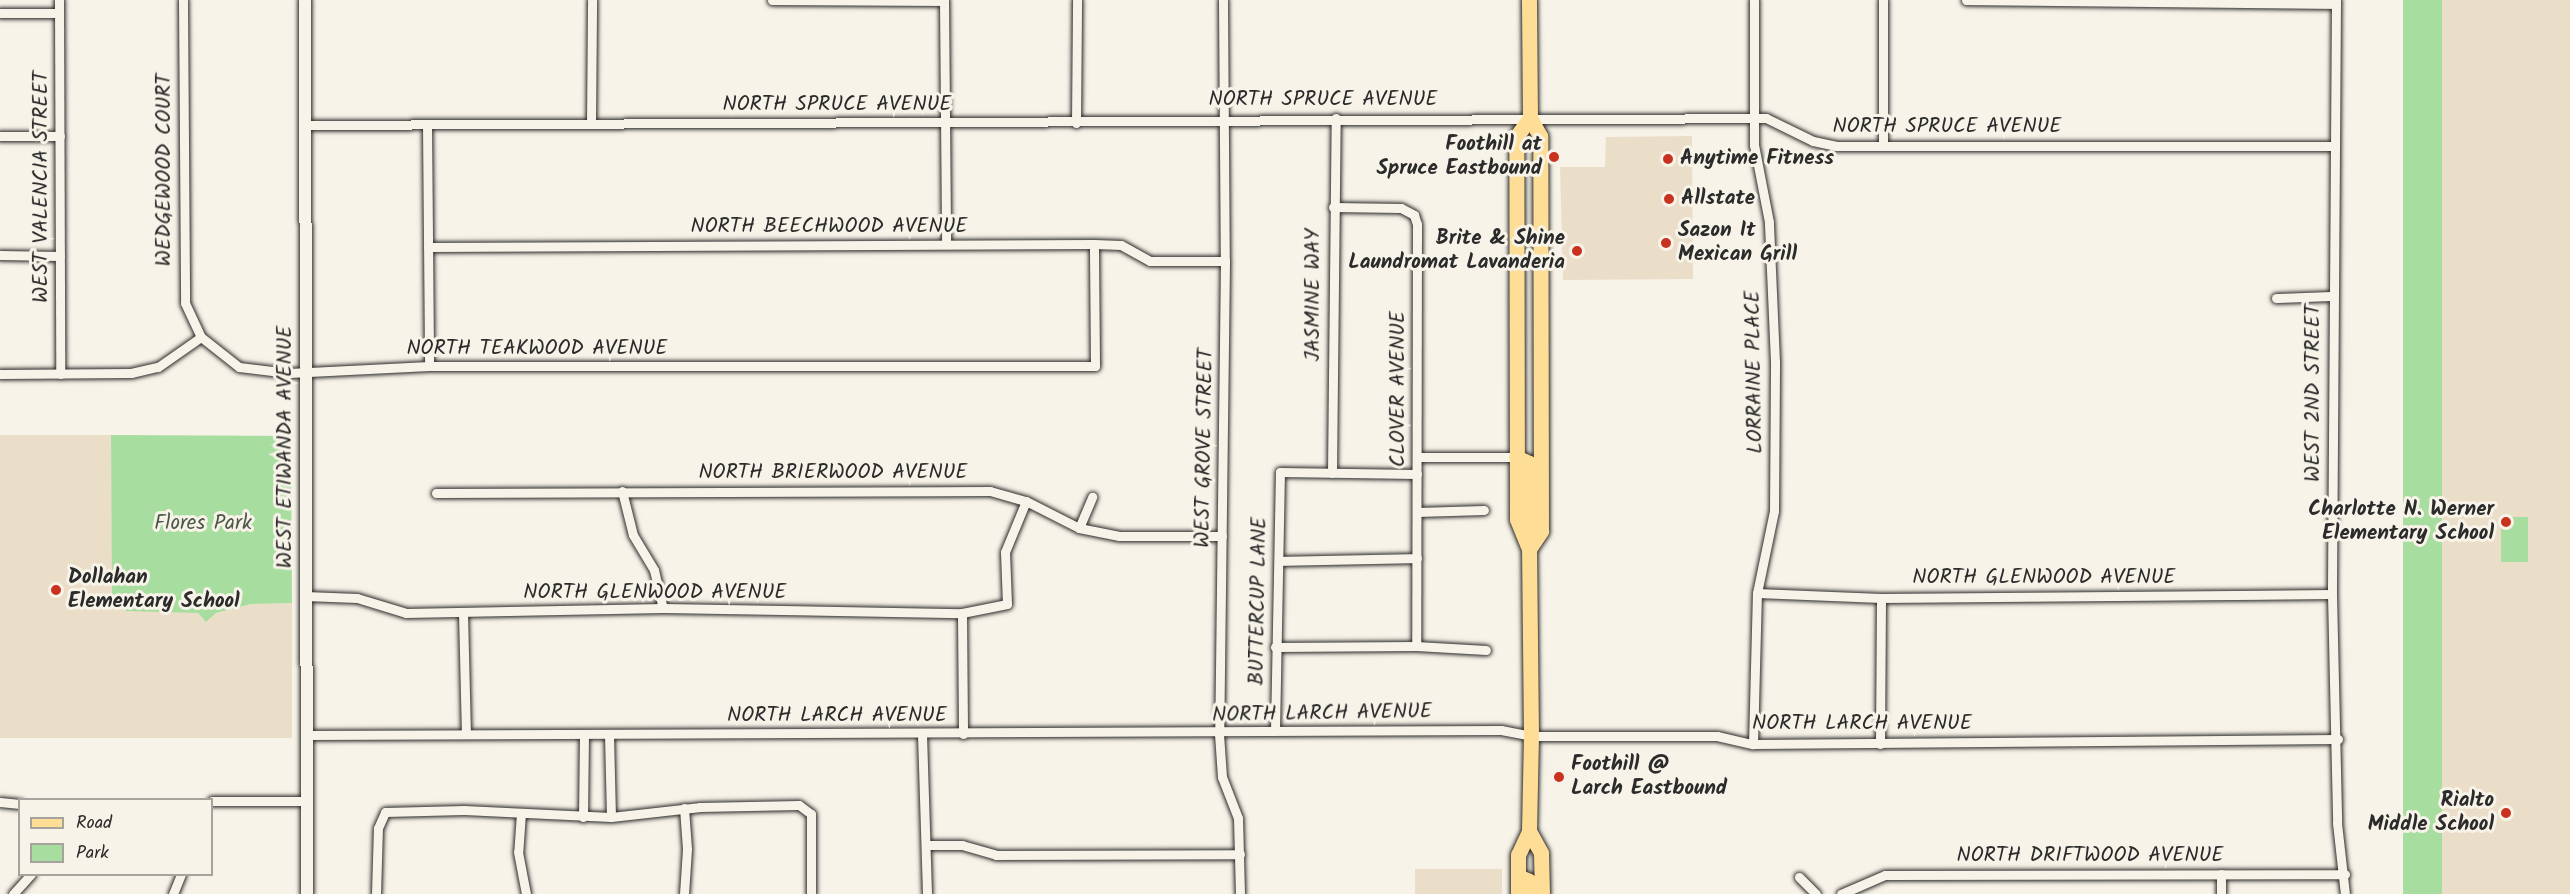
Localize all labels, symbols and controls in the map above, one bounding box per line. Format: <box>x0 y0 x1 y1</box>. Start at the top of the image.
street label: WEST VALENCIA STREET <box>29 71 55 303</box>
street label: WEDGEWOOD COURT <box>152 73 178 267</box>
street label: NORTH SPRUCE AVENUE <box>1208 87 1438 113</box>
street label: NORTH SPRUCE AVENUE <box>722 92 952 118</box>
street label: NORTH SPRUCE AVENUE <box>1832 114 2062 140</box>
place label: Foothill at Spruce Eastbound <box>1376 132 1542 182</box>
place label: Anytime Fitness <box>1680 146 1834 172</box>
marker: Foothill at Spruce Eastbound <box>1547 150 1561 164</box>
marker: Anytime Fitness <box>1661 152 1675 166</box>
place label: Allstate <box>1681 186 1755 212</box>
marker: Allstate <box>1662 192 1676 206</box>
street label: NORTH BEECHWOOD AVENUE <box>690 214 968 240</box>
place label: Sazon It Mexican Grill <box>1678 218 1797 268</box>
place label: Brite & Shine Laundromat Lavanderia <box>1348 226 1565 276</box>
street label: JASMINE WAY <box>1301 228 1327 362</box>
marker: Sazon It Mexican Grill <box>1659 236 1673 250</box>
marker: Brite & Shine Laundromat Lavanderia <box>1570 244 1584 258</box>
street label: LORRAINE PLACE <box>1741 290 1769 454</box>
street label: WEST 2ND STREET <box>2301 304 2327 482</box>
street label: CLOVER AVENUE <box>1386 311 1412 467</box>
street label: WEST ETIWANDA AVENUE <box>273 326 299 568</box>
street label: NORTH TEAKWOOD AVENUE <box>406 336 668 362</box>
street label: WEST GROVE STREET <box>1191 348 1219 548</box>
street label: NORTH BRIERWOOD AVENUE <box>698 460 968 486</box>
place label: Charlotte N. Werner Elementary School <box>2308 497 2494 547</box>
park label: Flores Park <box>154 511 252 537</box>
marker: Charlotte N. Werner Elementary School <box>2499 515 2513 529</box>
street label: BUTTERCUP LANE <box>1245 516 1273 686</box>
place label: Dollahan Elementary School <box>68 565 240 615</box>
street label: NORTH GLENWOOD AVENUE <box>1912 565 2176 591</box>
street label: NORTH GLENWOOD AVENUE <box>523 580 787 606</box>
marker: Dollahan Elementary School <box>49 583 63 597</box>
street label: NORTH LARCH AVENUE <box>1212 699 1432 729</box>
street label: NORTH LARCH AVENUE <box>727 703 947 729</box>
street label: NORTH LARCH AVENUE <box>1752 711 1972 737</box>
place label: Foothill @ Larch Eastbound <box>1571 752 1727 802</box>
marker: Foothill @ Larch Eastbound <box>1552 770 1566 784</box>
place label: Rialto Middle School <box>2368 788 2494 838</box>
legend <box>18 798 213 876</box>
marker: Rialto Middle School <box>2499 806 2513 820</box>
text: Road <box>76 809 112 838</box>
text: Park <box>76 839 109 868</box>
street label: NORTH DRIFTWOOD AVENUE <box>1956 843 2224 869</box>

